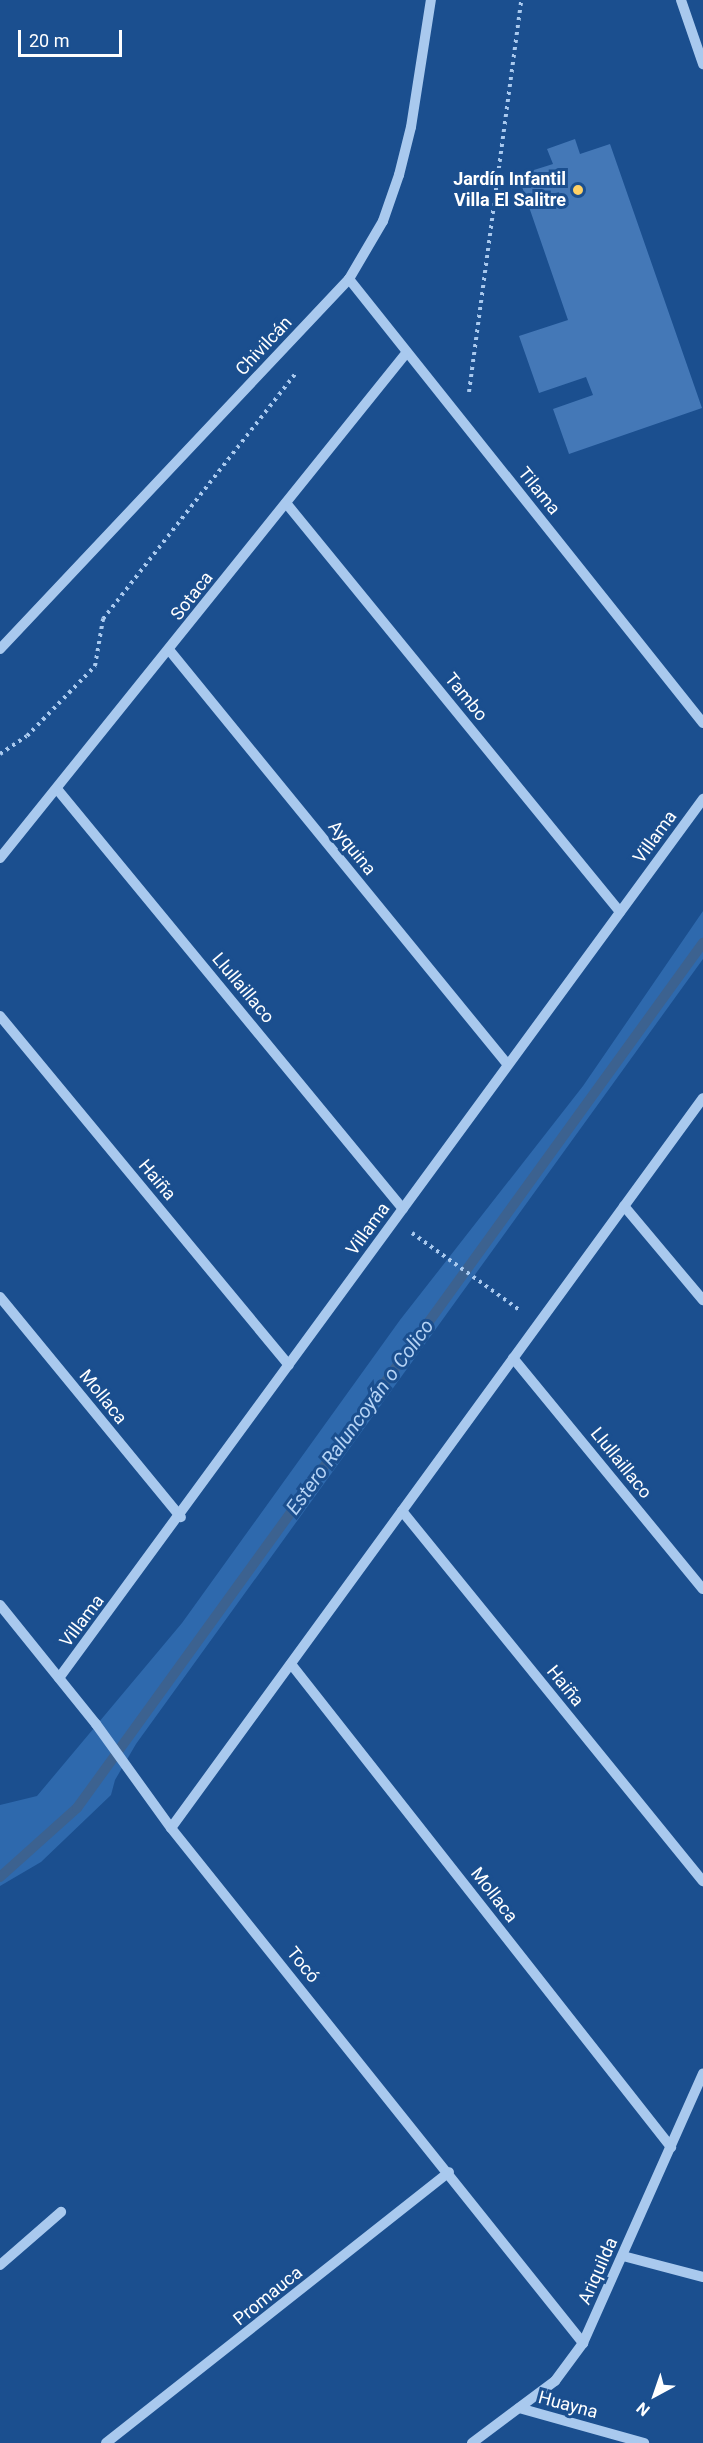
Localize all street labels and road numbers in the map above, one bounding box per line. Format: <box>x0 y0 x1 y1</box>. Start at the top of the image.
street label: Chivilcán <box>231 312 297 380</box>
street label: Tilama <box>513 463 565 519</box>
street label: Sotaca <box>166 567 218 625</box>
street label: Tambo <box>440 669 492 725</box>
street label: Villama <box>629 806 681 868</box>
street label: Ayquina <box>323 816 381 880</box>
street label: Llullaillaco <box>207 948 279 1028</box>
street label: Haiña <box>134 1155 180 1205</box>
street label: Villama <box>342 1198 394 1260</box>
street label: Mollaca <box>75 1365 131 1429</box>
street label: Llullaillaco <box>586 1423 656 1503</box>
street label: Villama <box>55 1591 109 1651</box>
street label: Haiña <box>542 1661 588 1711</box>
street label: Mollaca <box>466 1863 522 1927</box>
street label: Tocó <box>282 1943 324 1987</box>
street label: Ariquilda <box>574 2234 622 2308</box>
street label: Promauca <box>229 2262 307 2330</box>
street label: Huayna <box>536 2387 600 2423</box>

